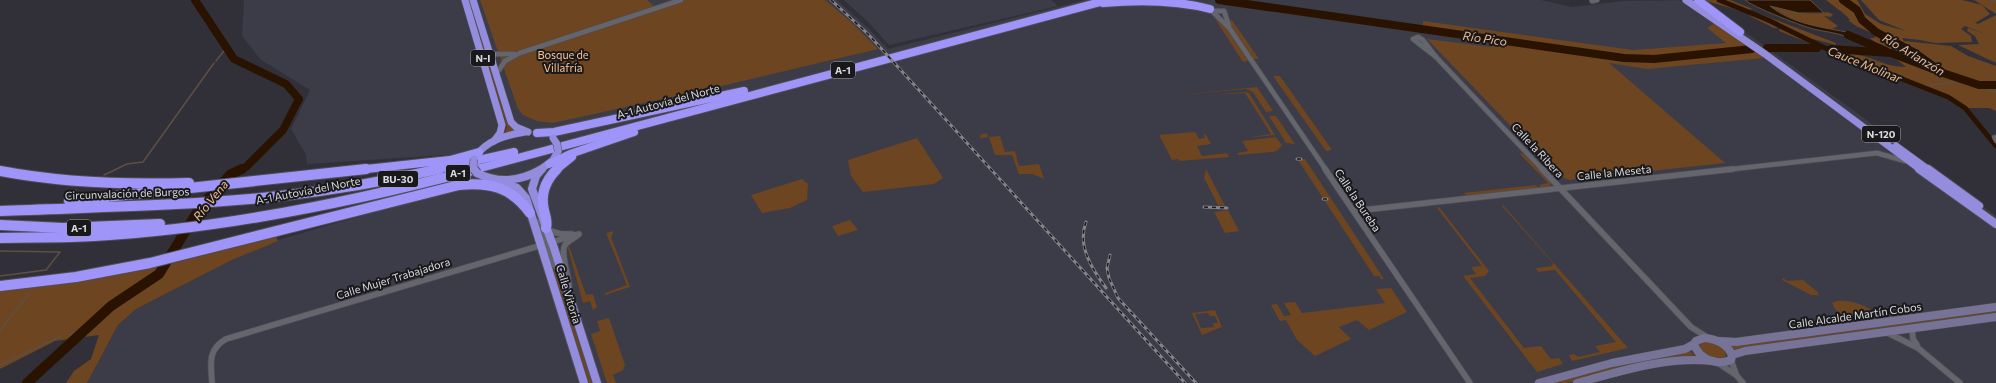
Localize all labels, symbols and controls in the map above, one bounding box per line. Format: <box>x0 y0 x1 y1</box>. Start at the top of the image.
water label: Río Pico <box>1462 28 1508 48</box>
water label: Río Arlanzón <box>1880 30 1948 78</box>
water label: Cauce Molinar <box>1826 43 1905 86</box>
park label: Bosque de Villafría <box>537 48 589 74</box>
road number: N-I <box>471 50 495 66</box>
road number: A-1 <box>831 62 855 78</box>
street label: A-1 Autovía del Norte <box>615 81 721 121</box>
street label: Calle la Ribera <box>1509 120 1567 180</box>
road number: N-120 <box>1862 126 1900 142</box>
street label: Calle la Meseta <box>1576 162 1652 182</box>
road number: A-1 <box>446 165 470 181</box>
street label: Calle la Bureba <box>1332 166 1384 234</box>
road number: BU-30 <box>378 171 418 187</box>
street label: A-1 Autovía del Norte <box>255 173 362 207</box>
water label: Río Vena <box>190 177 230 223</box>
street label: Circunvalación de Burgos <box>64 184 190 202</box>
road number: A-1 <box>67 220 91 236</box>
street label: Calle Mujer Trabajadora <box>334 254 452 302</box>
street label: Calle Vitoria <box>554 263 584 325</box>
street label: Calle Alcalde Martín Cobos <box>1788 299 1922 331</box>

